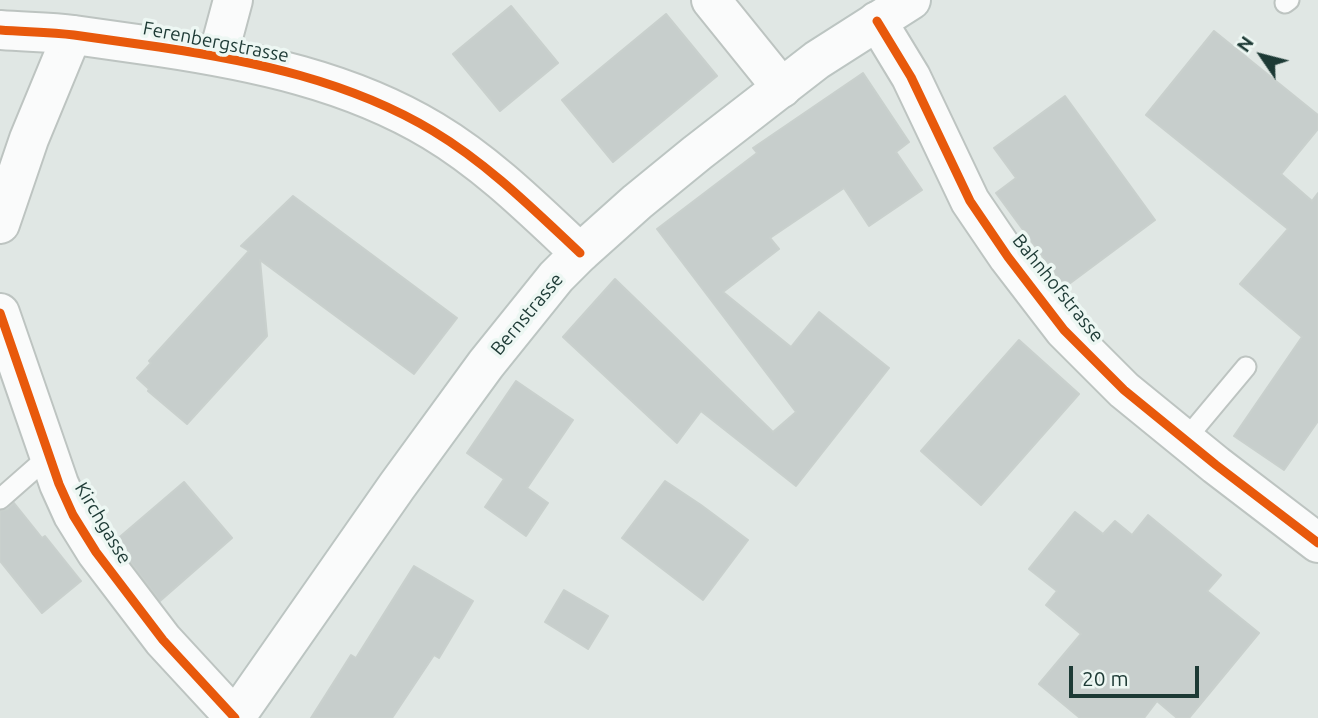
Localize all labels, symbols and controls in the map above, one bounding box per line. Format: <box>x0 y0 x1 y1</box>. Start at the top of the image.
street label: Ferenbergstrasse <box>141 17 291 67</box>
north arrow <box>1227 21 1297 91</box>
text: N <box>1232 32 1258 56</box>
street label: Bahnhofstrasse <box>1007 229 1109 347</box>
street label: Bernstrasse <box>486 268 568 360</box>
street label: Kirchgasse <box>70 478 136 568</box>
scale bar <box>1073 652 1202 696</box>
text: 20 m <box>1082 666 1129 690</box>

